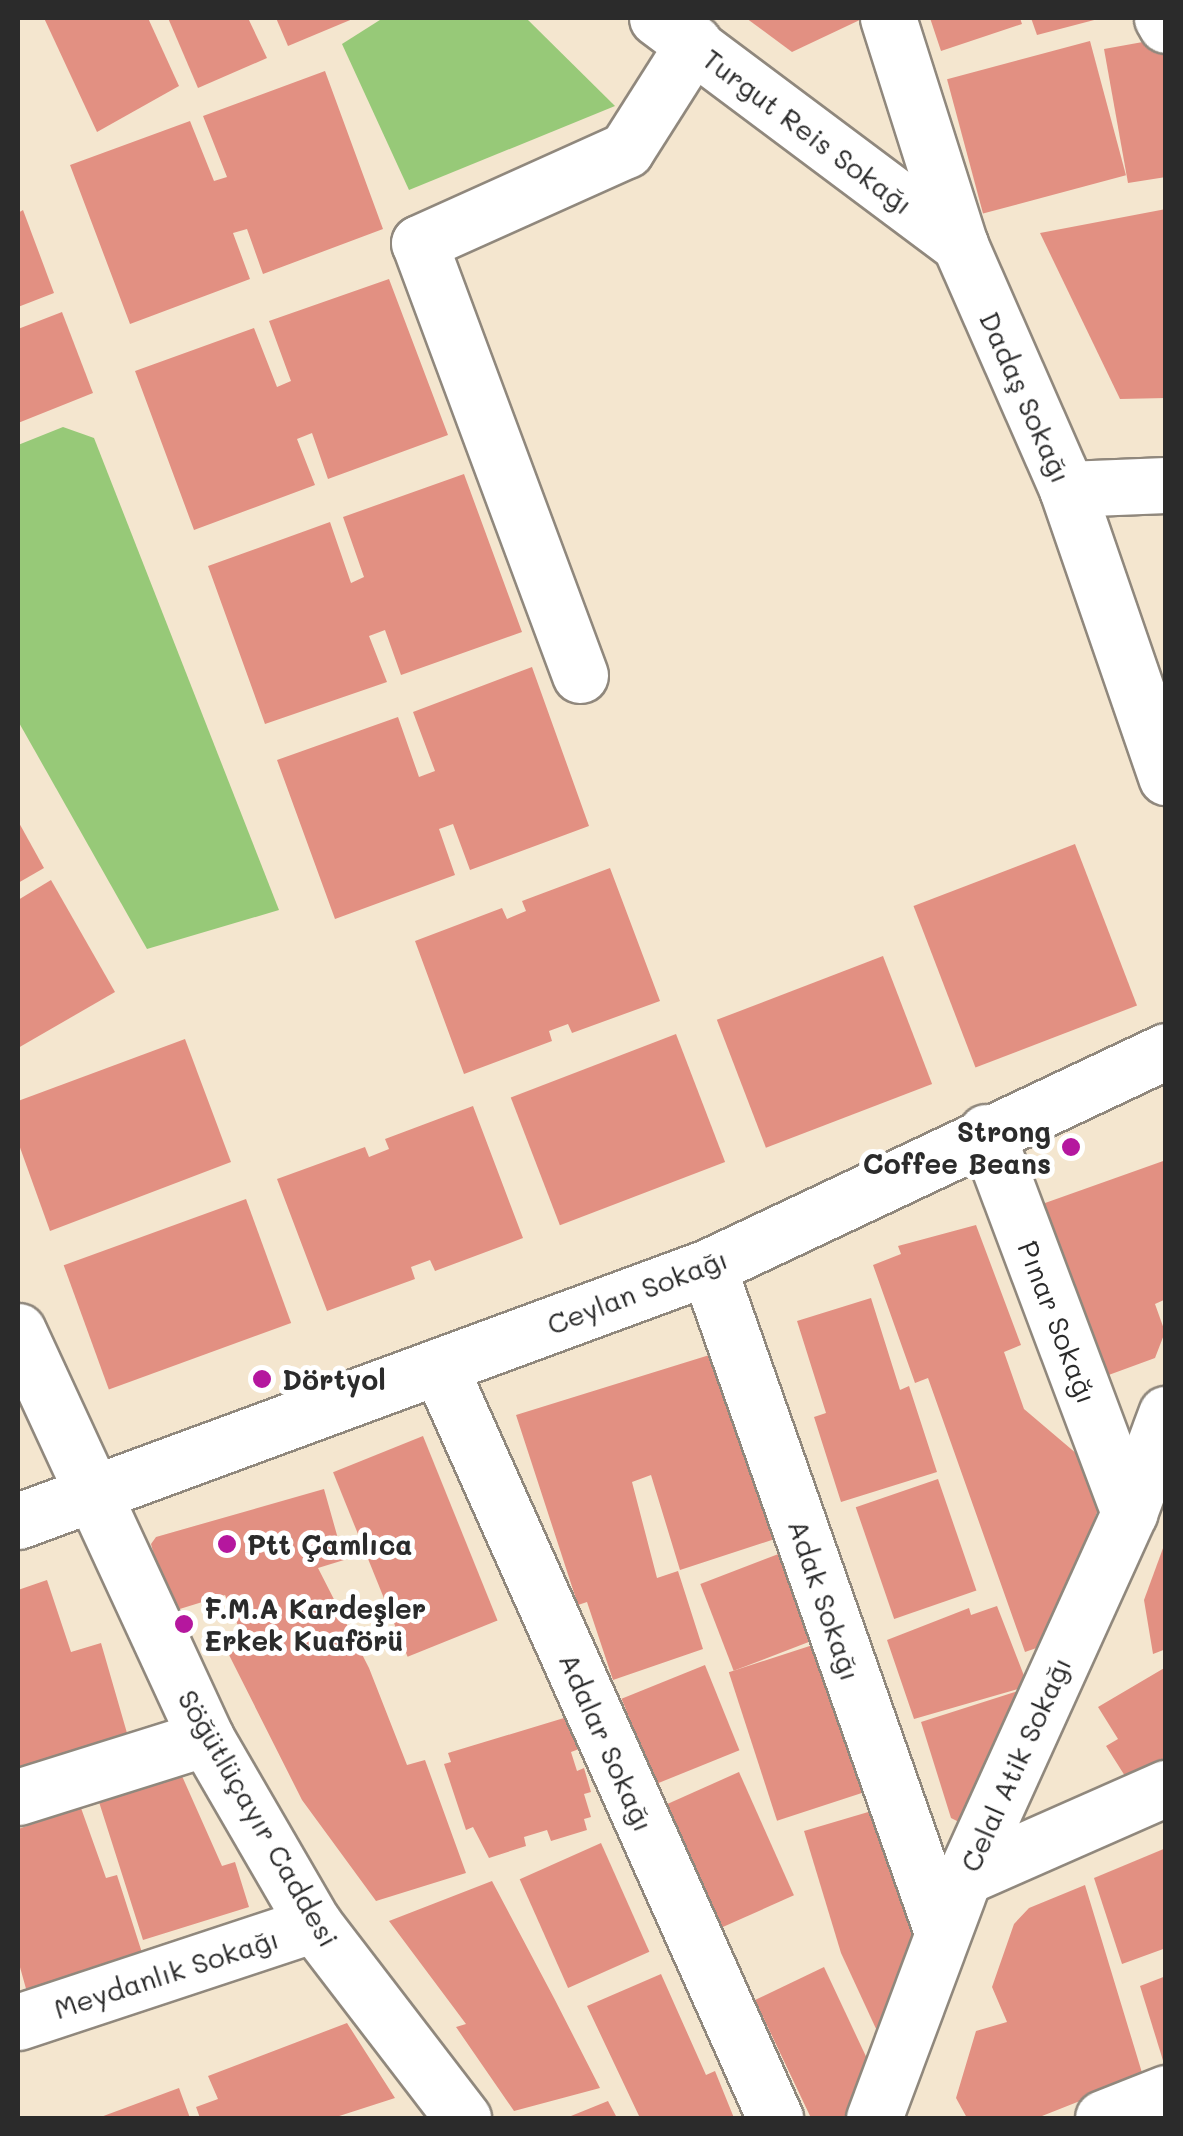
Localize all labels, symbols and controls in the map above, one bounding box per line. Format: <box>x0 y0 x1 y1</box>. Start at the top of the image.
street label: Turgut Reis Sokağı <box>696 41 920 221</box>
street label: Dadaş Sokağı <box>973 306 1079 488</box>
place label: Strong Coffee Beans <box>863 1114 1051 1180</box>
marker: Strong Coffee Beans <box>1060 1136 1082 1158</box>
street label: Pınar Sokağı <box>1012 1236 1104 1408</box>
street label: Ceylan Sokağı <box>542 1241 732 1341</box>
place label: Dörtyol <box>282 1362 386 1396</box>
marker: Dörtyol <box>251 1368 273 1390</box>
street label: Adak Sokağı <box>782 1515 868 1685</box>
place label: Ptt Çamlıca <box>247 1527 413 1561</box>
marker: Ptt Çamlıca <box>216 1533 238 1555</box>
place label: F.M.A Kardeşler Erkek Kuaförü <box>204 1591 426 1657</box>
marker: F.M.A Kardeşler Erkek Kuaförü <box>173 1613 195 1635</box>
street label: Adalar Sokağı <box>553 1648 661 1836</box>
street label: Celal Atik Sokağı <box>953 1651 1077 1877</box>
street label: Söğütlüçayır Caddesi <box>172 1683 346 1953</box>
street label: Meydanlık Sokağı <box>49 1921 283 2025</box>

